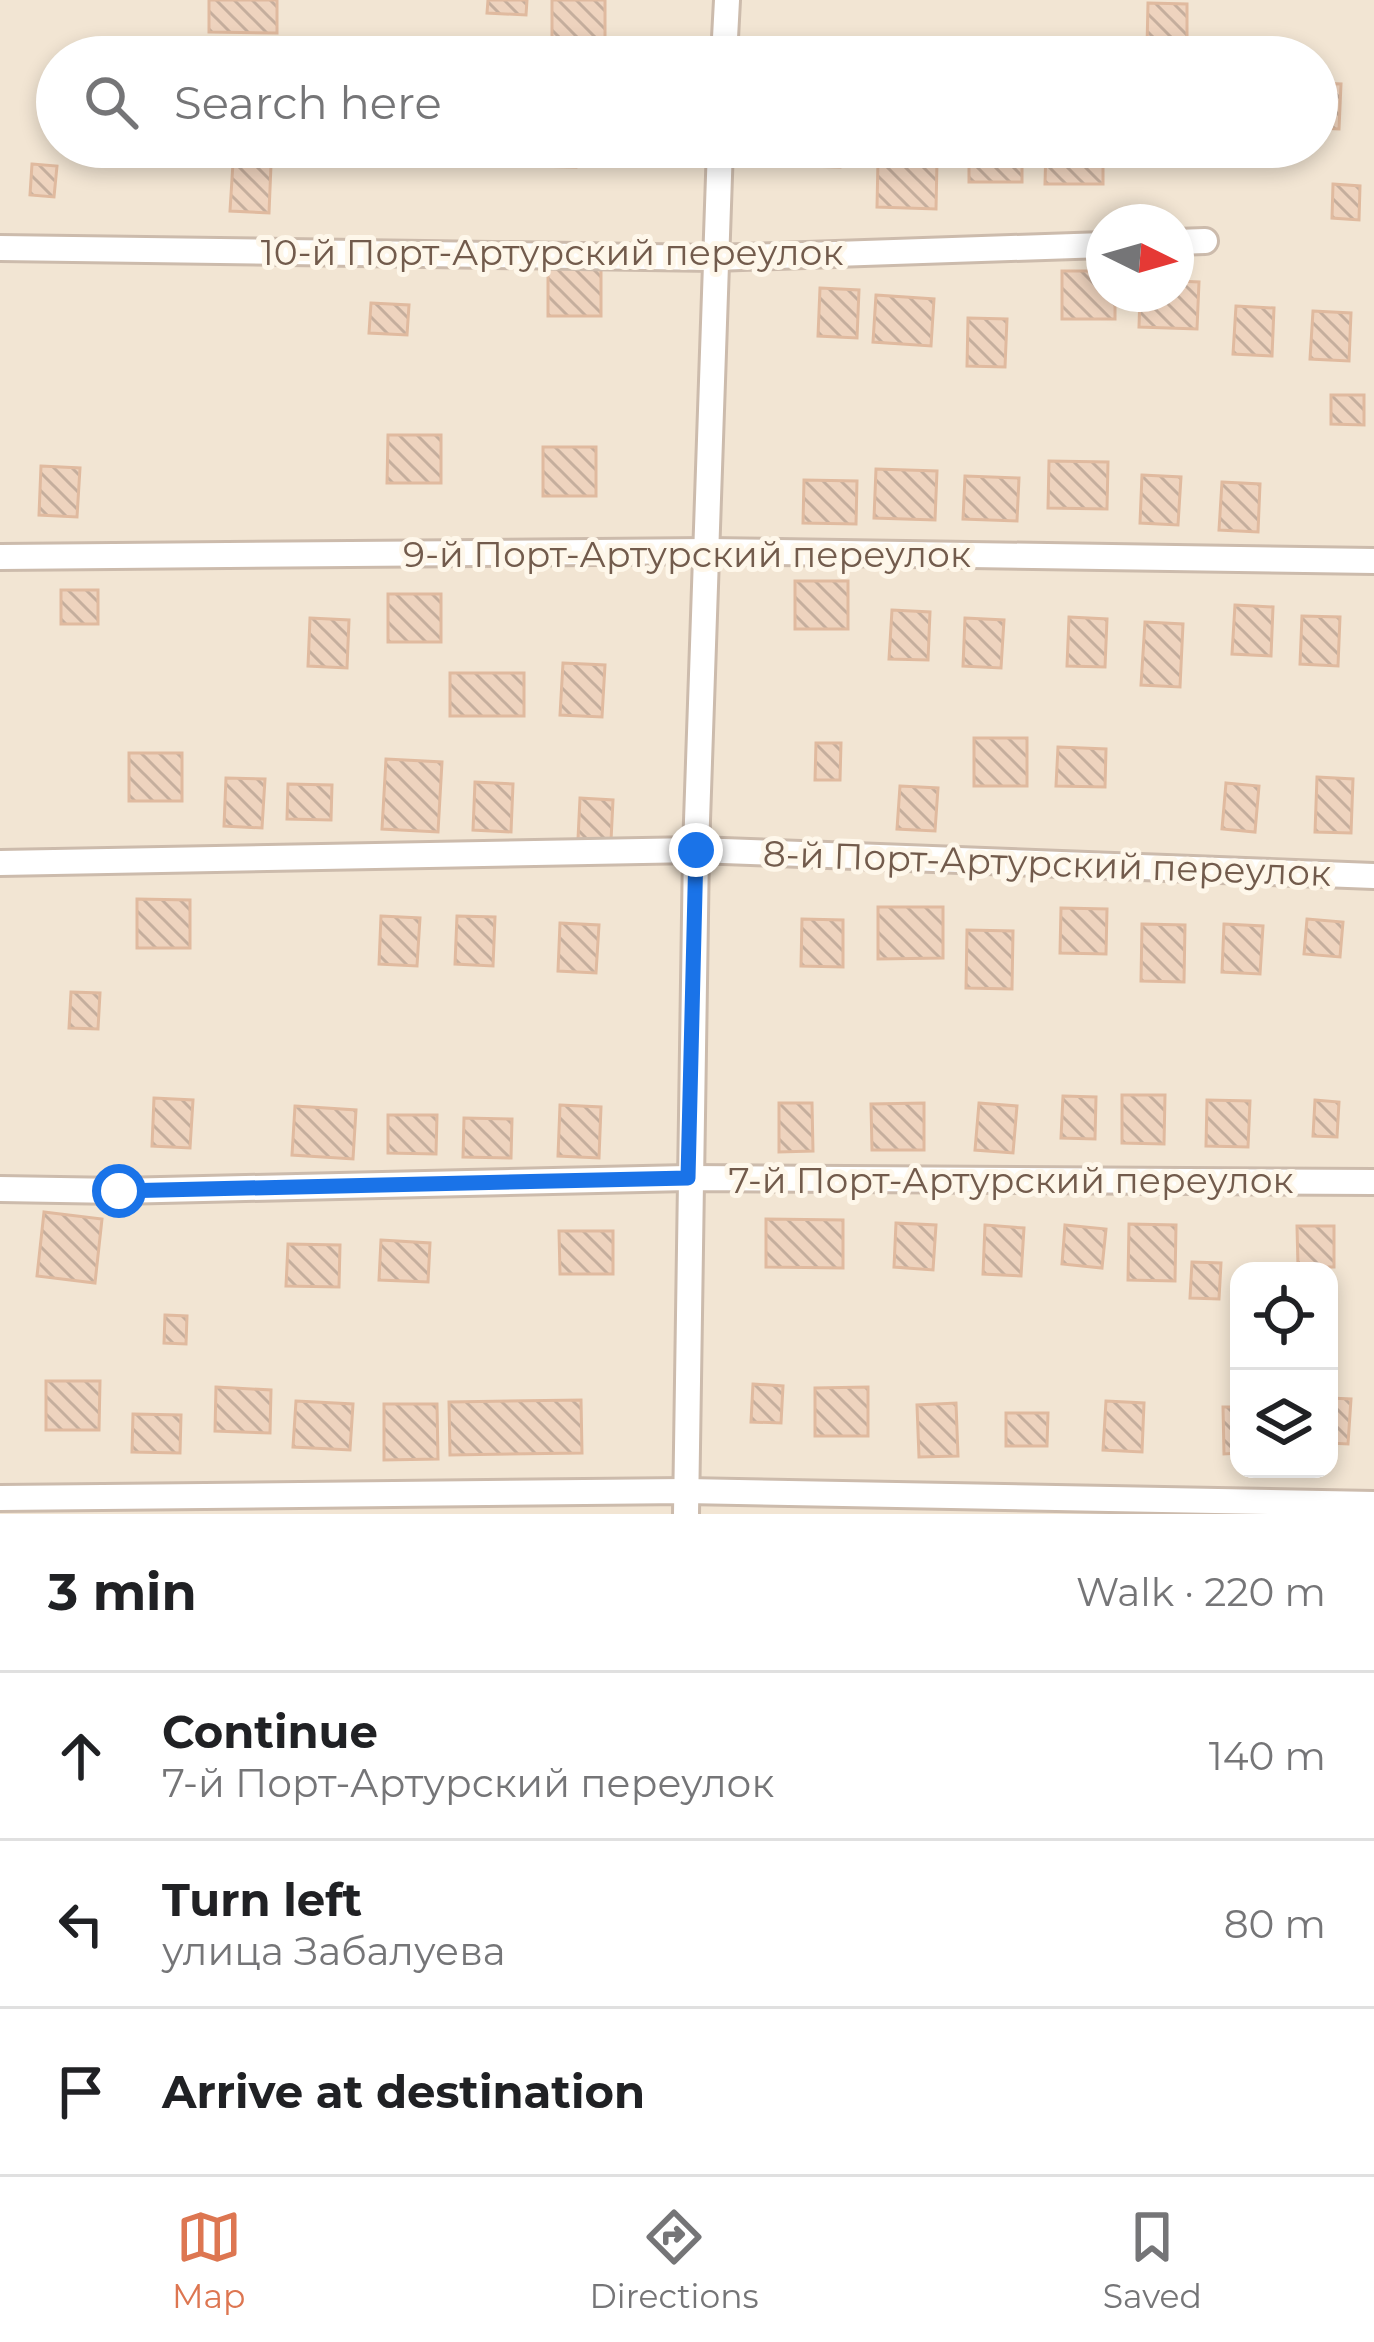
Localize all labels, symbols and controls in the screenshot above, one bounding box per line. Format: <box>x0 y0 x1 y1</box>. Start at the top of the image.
search box <box>36 36 1338 168</box>
icon: search <box>78 69 144 135</box>
text: Search here <box>174 75 442 130</box>
north arrow <box>1086 204 1194 312</box>
street label: 10-й Порт-Артурский переулок <box>261 230 843 274</box>
street label: 9-й Порт-Артурский переулок <box>403 532 971 576</box>
route end <box>669 823 723 877</box>
street label: 8-й Порт-Артурский переулок <box>762 831 1332 895</box>
street label: 7-й Порт-Артурский переулок <box>729 1158 1294 1202</box>
route start <box>92 1164 146 1218</box>
map controls <box>1230 1262 1338 1478</box>
button: locate <box>1230 1262 1338 1370</box>
button: layers <box>1230 1370 1338 1478</box>
text: 3 min <box>48 1561 197 1623</box>
text: Walk · 220 m <box>1076 1568 1326 1616</box>
text: Continue <box>162 1704 378 1759</box>
icon: ahead <box>48 1723 114 1789</box>
text: 140 m <box>1209 1732 1326 1780</box>
text: 7-й Порт-Артурский переулок <box>162 1759 774 1807</box>
text: Turn left <box>162 1872 362 1927</box>
icon: left <box>48 1891 114 1957</box>
text: 80 m <box>1224 1900 1326 1948</box>
text: улица Забалуева <box>162 1927 506 1975</box>
icon: arrive <box>48 2059 114 2125</box>
text: Arrive at destination <box>162 2064 645 2119</box>
tab: Map <box>172 2204 245 2316</box>
tab: Directions <box>590 2204 759 2316</box>
tab: Saved <box>1103 2204 1202 2316</box>

